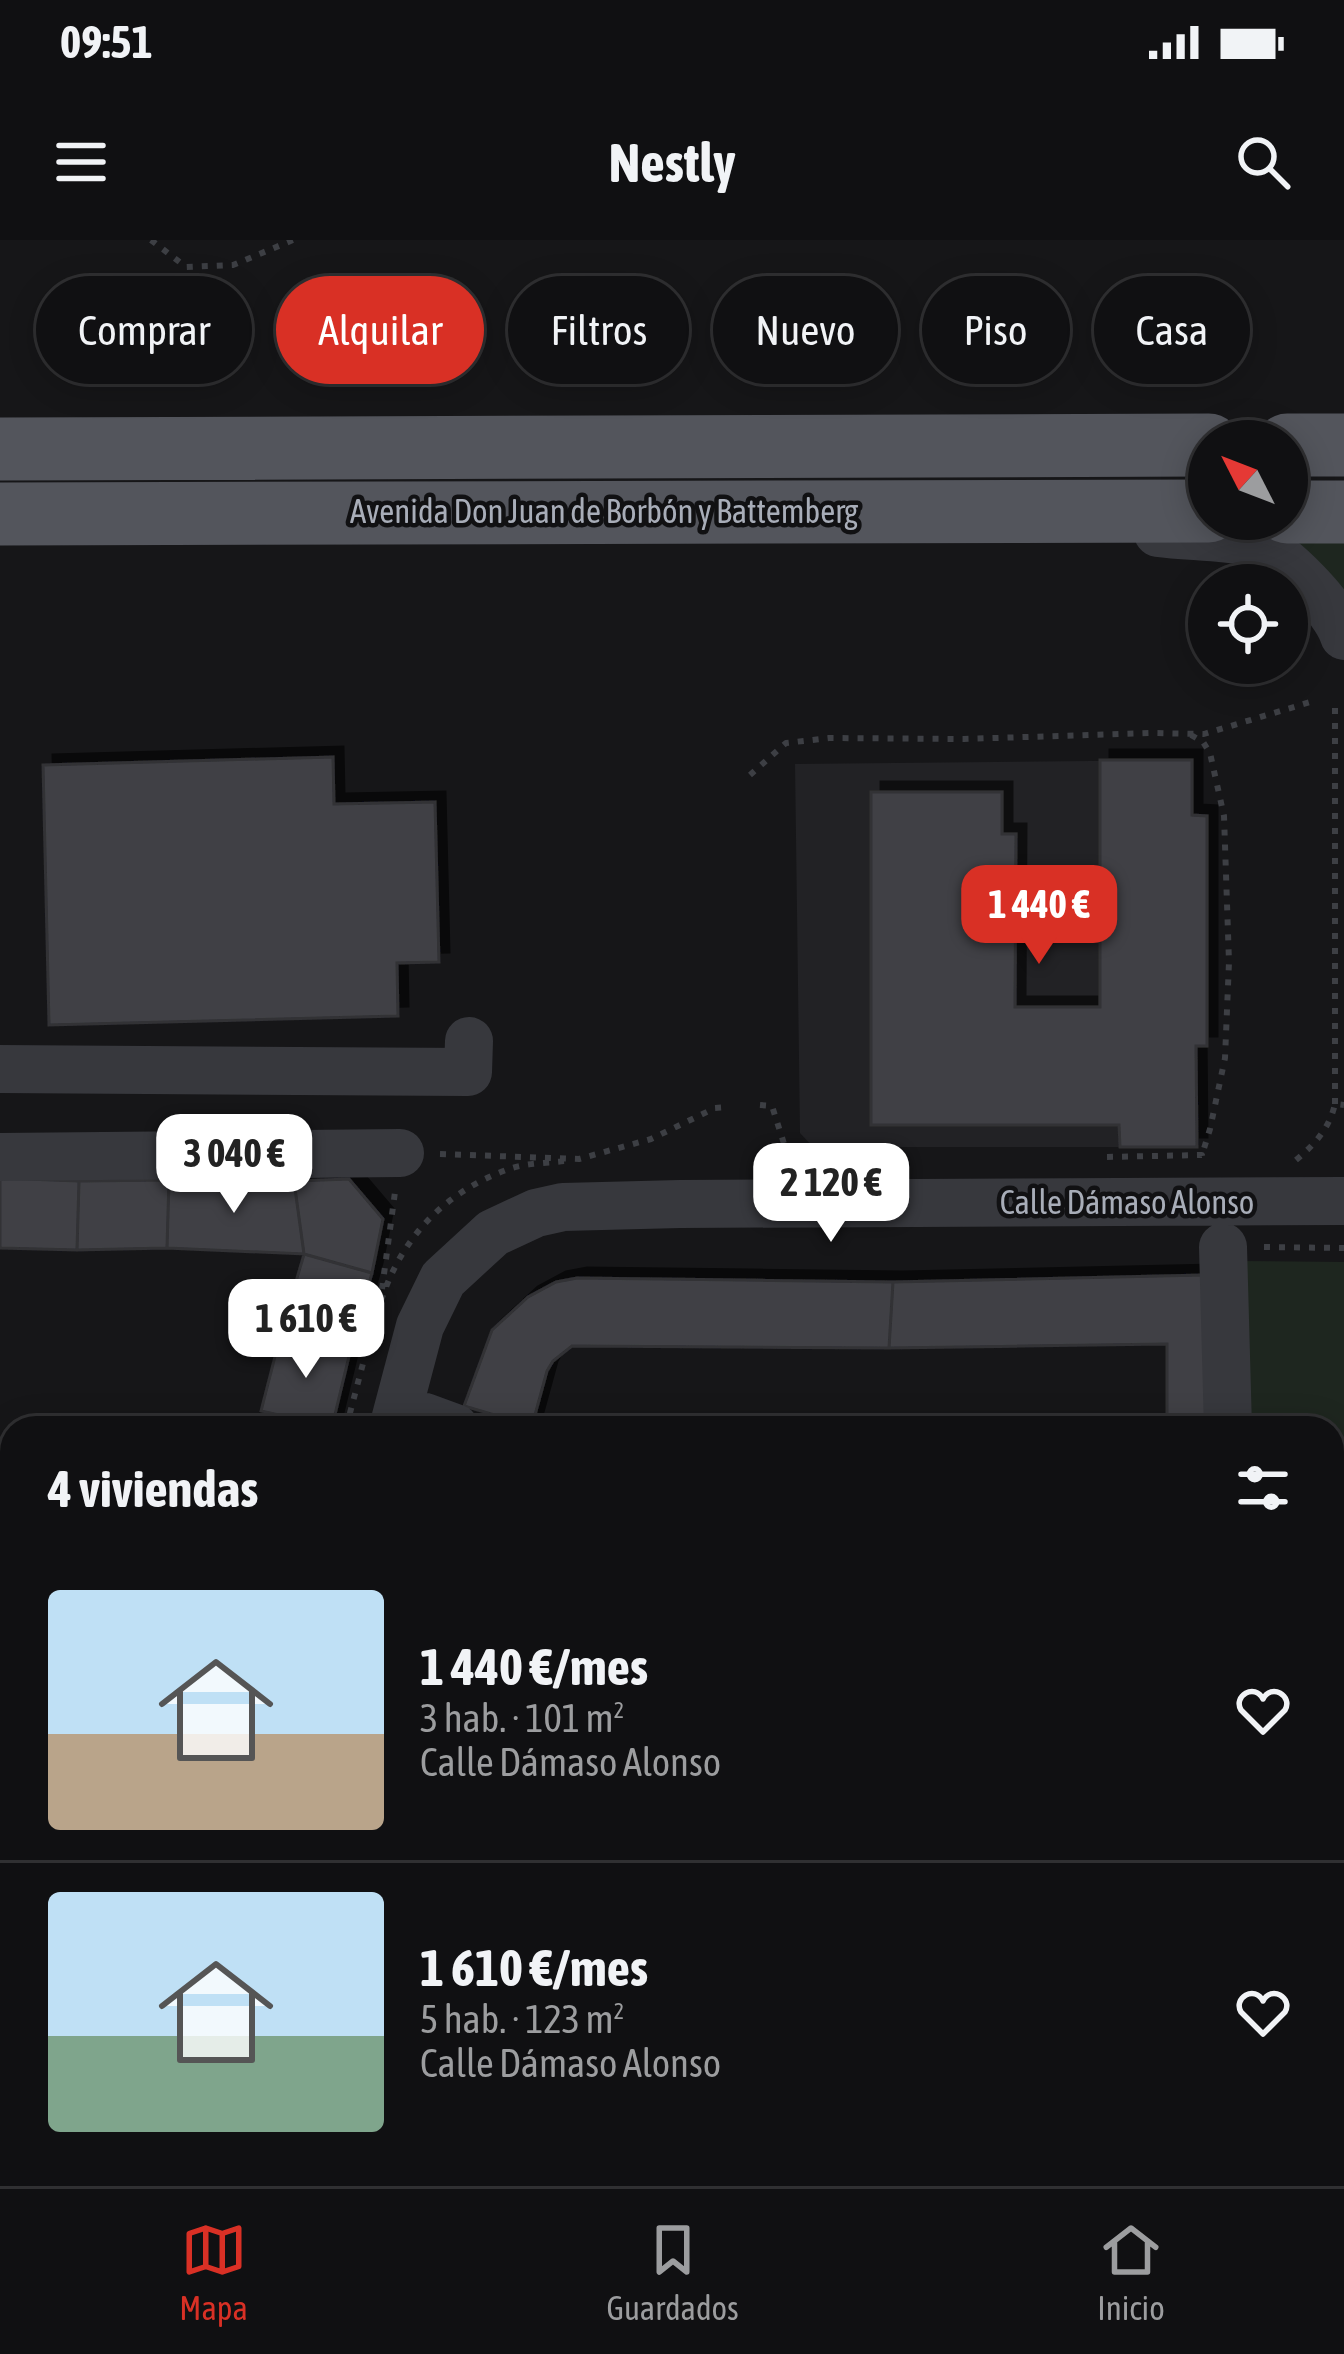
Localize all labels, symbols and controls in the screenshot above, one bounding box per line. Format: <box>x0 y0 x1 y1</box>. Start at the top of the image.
text: 09:51 <box>60 16 153 68</box>
icon: menu <box>48 129 114 195</box>
icon: search <box>1230 129 1296 195</box>
text: Nestly <box>608 132 736 193</box>
chip: Comprar <box>36 276 252 384</box>
chip: Alquilar <box>276 276 484 384</box>
chip: Filtros <box>508 276 689 384</box>
chip: Nuevo <box>713 276 898 384</box>
chip: Piso <box>922 276 1070 384</box>
chip: Casa <box>1094 276 1250 384</box>
north arrow <box>1188 420 1308 540</box>
map controls <box>1188 420 1308 684</box>
street label: Avenida Don Juan de Borbón y Battemberg <box>350 492 859 530</box>
button: locate <box>1188 564 1308 684</box>
pin: 1 440 € <box>928 865 1150 967</box>
text: 1 440 € <box>988 882 1090 926</box>
pin: 3 040 € <box>123 1114 345 1216</box>
text: 3 040 € <box>183 1131 285 1175</box>
pin: 2 120 € <box>720 1143 942 1245</box>
text: 2 120 € <box>780 1160 882 1204</box>
street label: Calle Dámaso Alonso <box>1000 1183 1254 1221</box>
pin: 1 610 € <box>195 1279 417 1381</box>
text: 1 610 € <box>255 1296 357 1340</box>
icon: filters <box>1230 1455 1296 1521</box>
text: 4 viviendas <box>48 1459 258 1518</box>
text: 1 440 €/mes <box>420 1637 648 1696</box>
icon: home <box>144 1638 288 1782</box>
icon: heart <box>1230 1677 1296 1743</box>
text: 3 hab. · 101 m² <box>420 1696 625 1740</box>
text: Calle Dámaso Alonso <box>420 1740 721 1784</box>
text: 1 610 €/mes <box>420 1938 648 1997</box>
icon: home <box>144 1940 288 2084</box>
icon: heart <box>1230 1979 1296 2045</box>
text: 5 hab. · 123 m² <box>420 1997 625 2041</box>
text: Calle Dámaso Alonso <box>420 2041 721 2085</box>
tab: Mapa <box>179 2217 248 2327</box>
tab: Guardados <box>606 2217 739 2327</box>
tab: Inicio <box>1097 2217 1165 2327</box>

